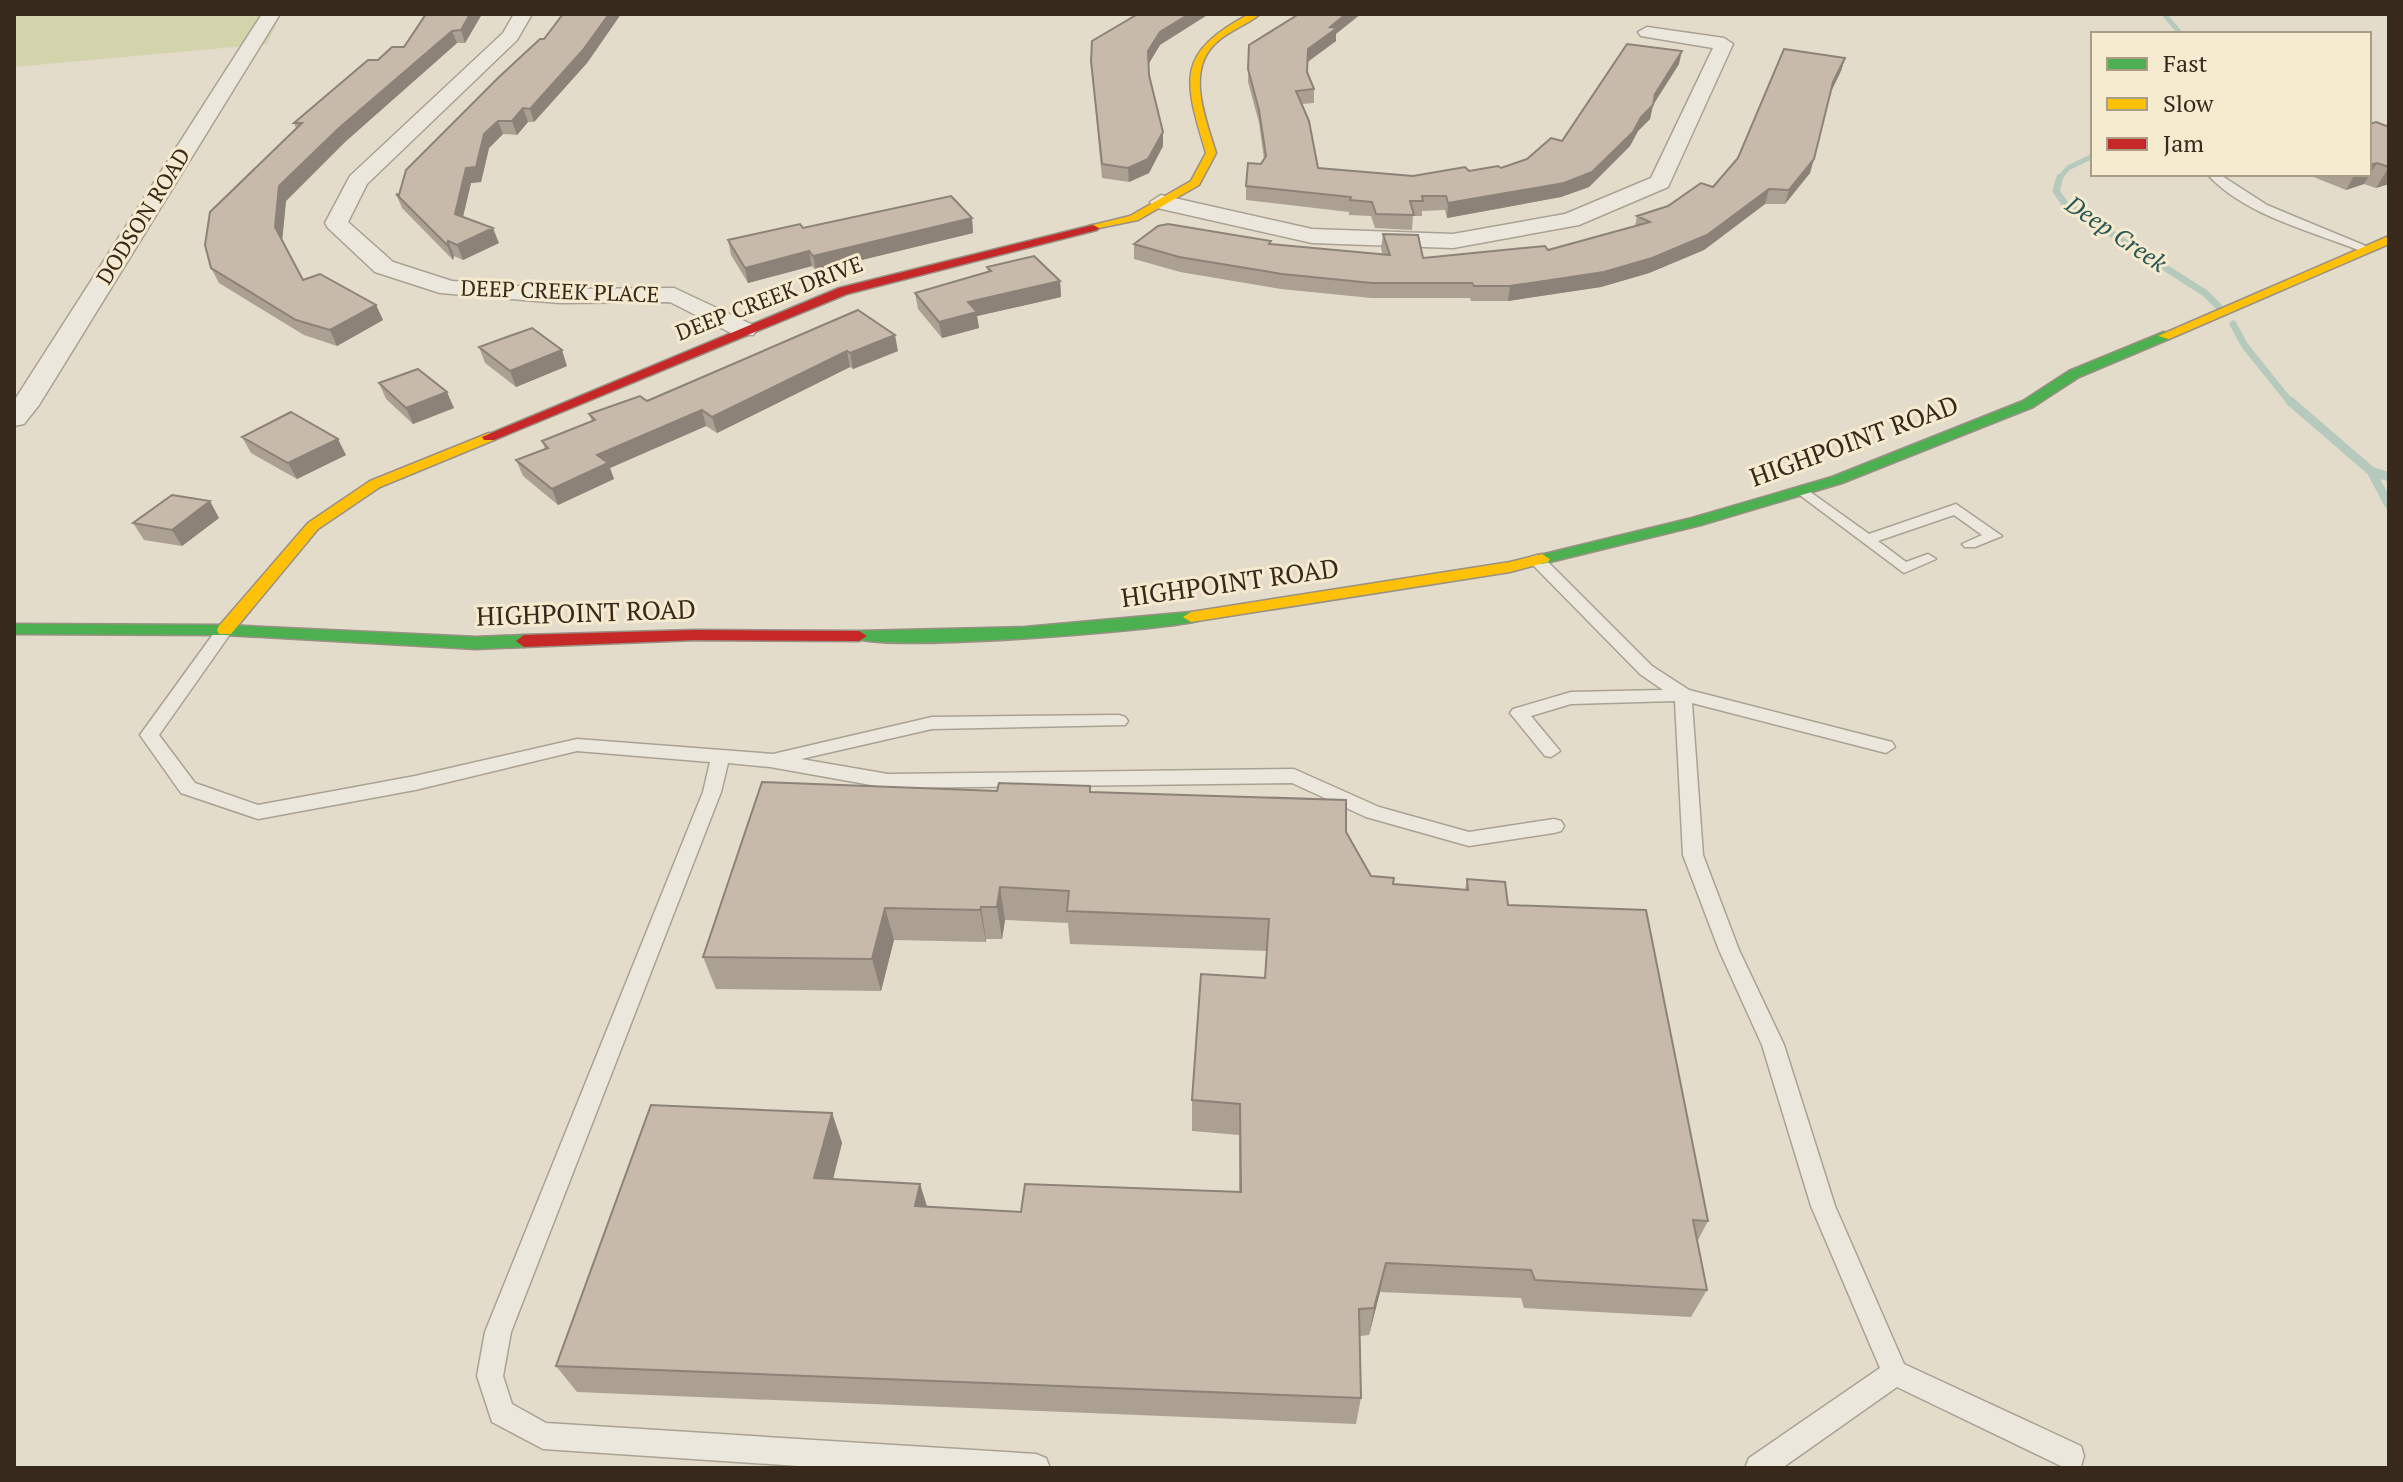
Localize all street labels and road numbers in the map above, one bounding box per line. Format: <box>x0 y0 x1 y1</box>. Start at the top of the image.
street label: DODSON ROAD <box>89 142 196 290</box>
street label: DEEP CREEK DRIVE <box>671 248 867 347</box>
street label: DEEP CREEK PLACE <box>460 273 660 308</box>
street label: HIGHPOINT ROAD <box>1745 387 1963 494</box>
street label: HIGHPOINT ROAD <box>1119 550 1341 614</box>
street label: HIGHPOINT ROAD <box>476 591 696 633</box>

